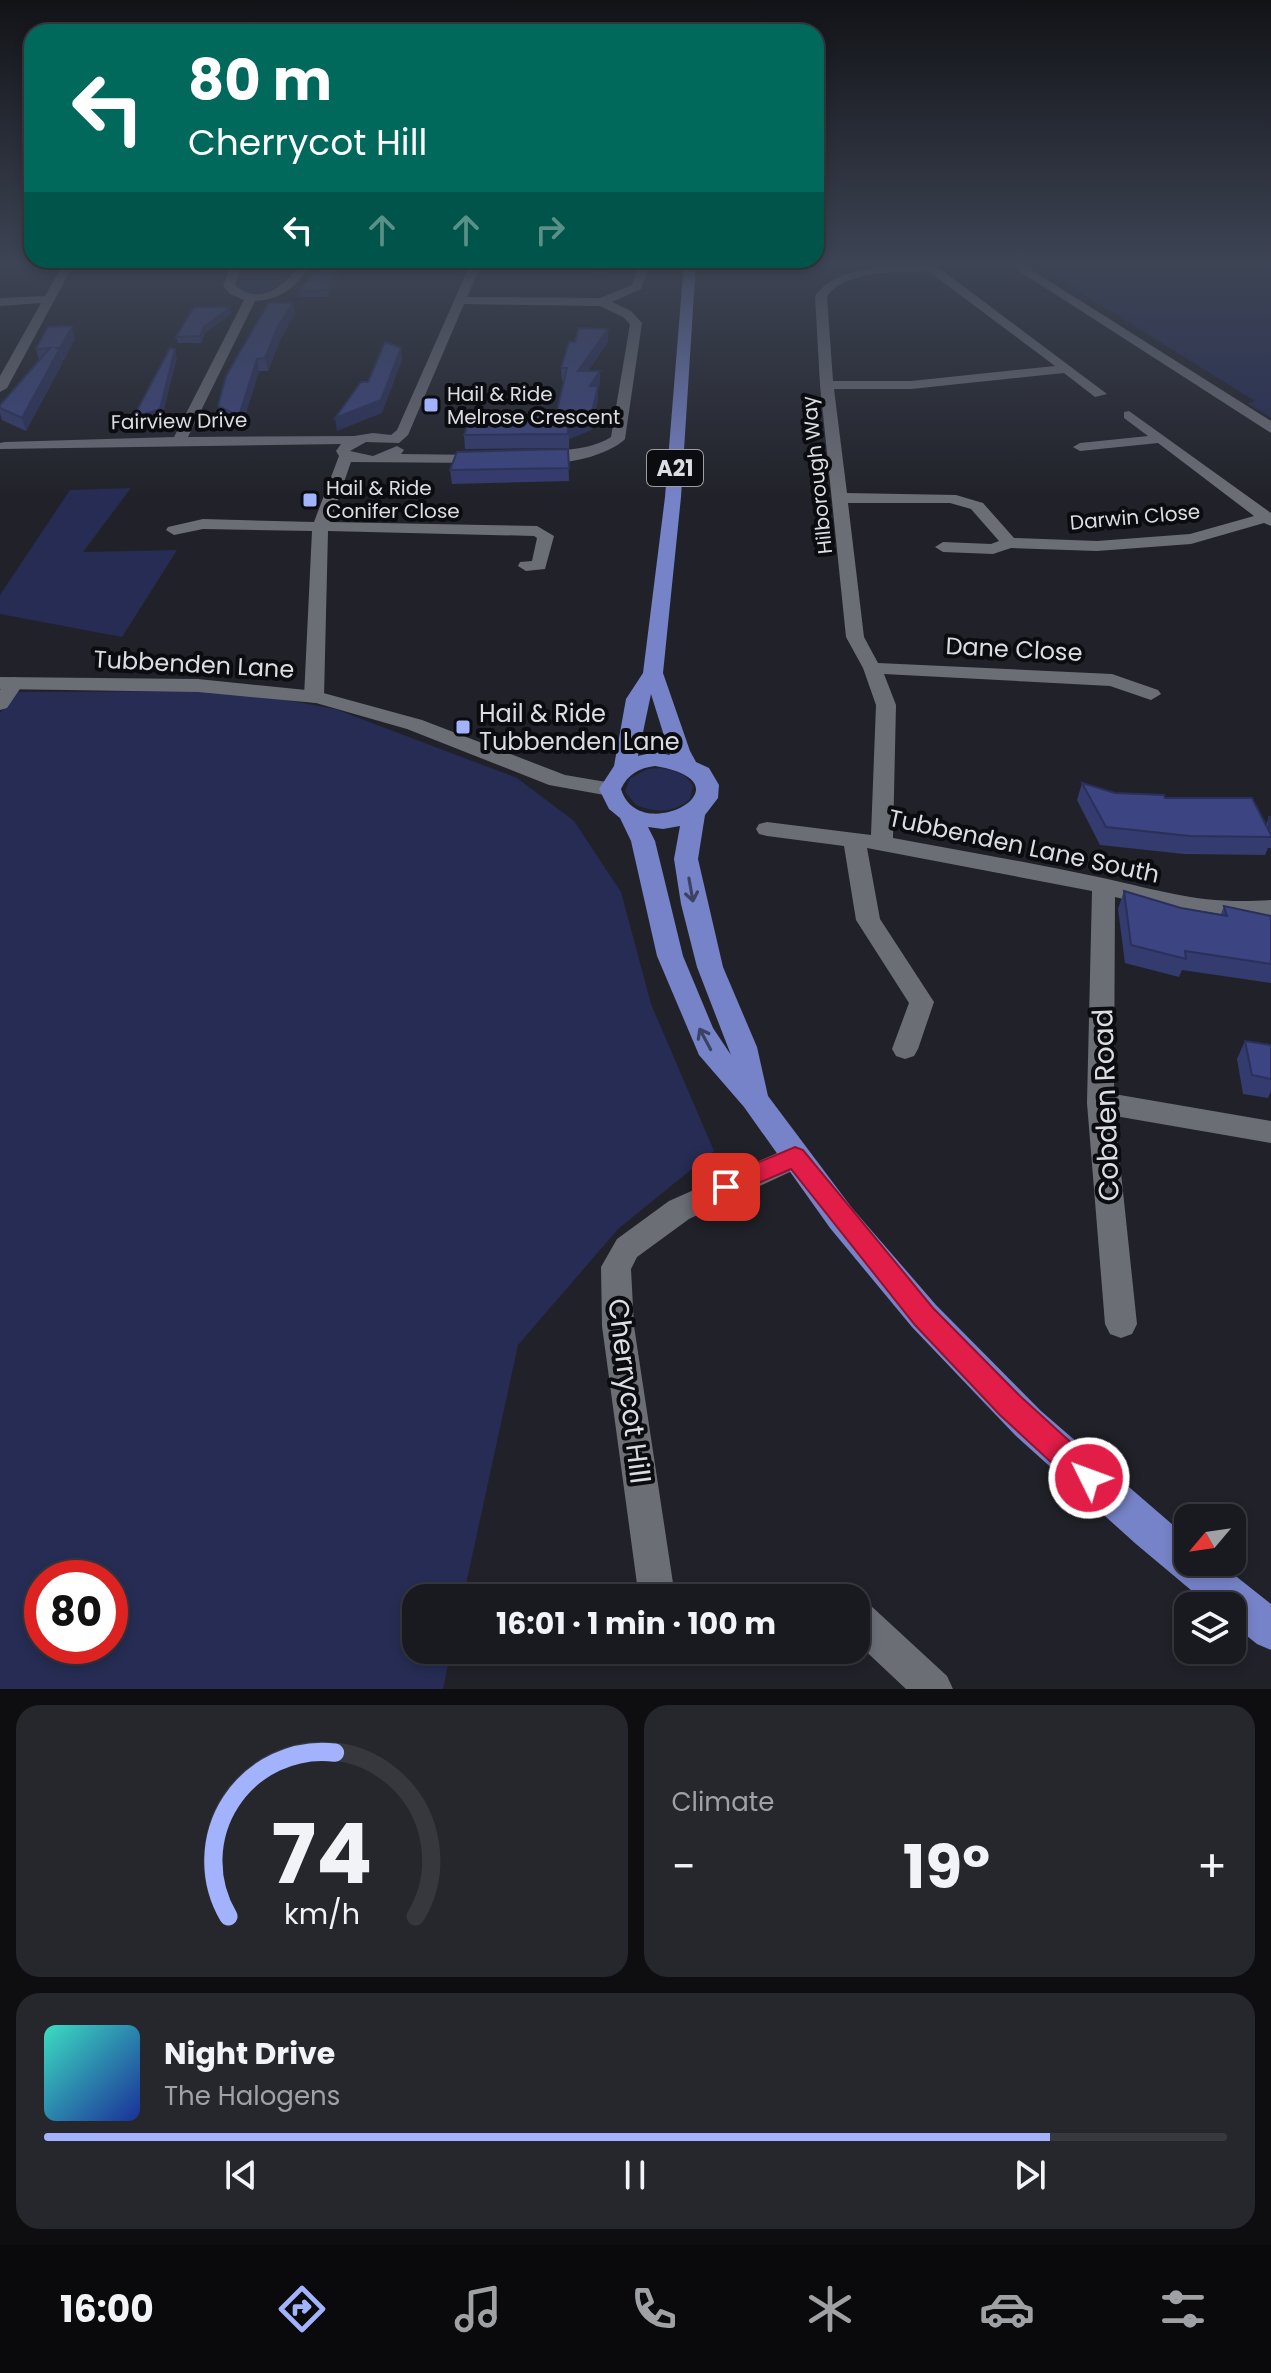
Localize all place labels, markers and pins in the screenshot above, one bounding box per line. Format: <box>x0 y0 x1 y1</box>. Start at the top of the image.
place label: Hail & Ride Melrose Crescent <box>447 380 620 431</box>
marker: Hail & Ride Melrose Crescent <box>422 396 440 414</box>
place label: Hail & Ride Conifer Close <box>326 474 460 525</box>
marker: Hail & Ride Conifer Close <box>301 491 319 509</box>
place label: Hail & Ride Tubbenden Lane <box>479 697 680 758</box>
marker: Hail & Ride Tubbenden Lane <box>454 718 472 736</box>
pin <box>692 1153 760 1221</box>

